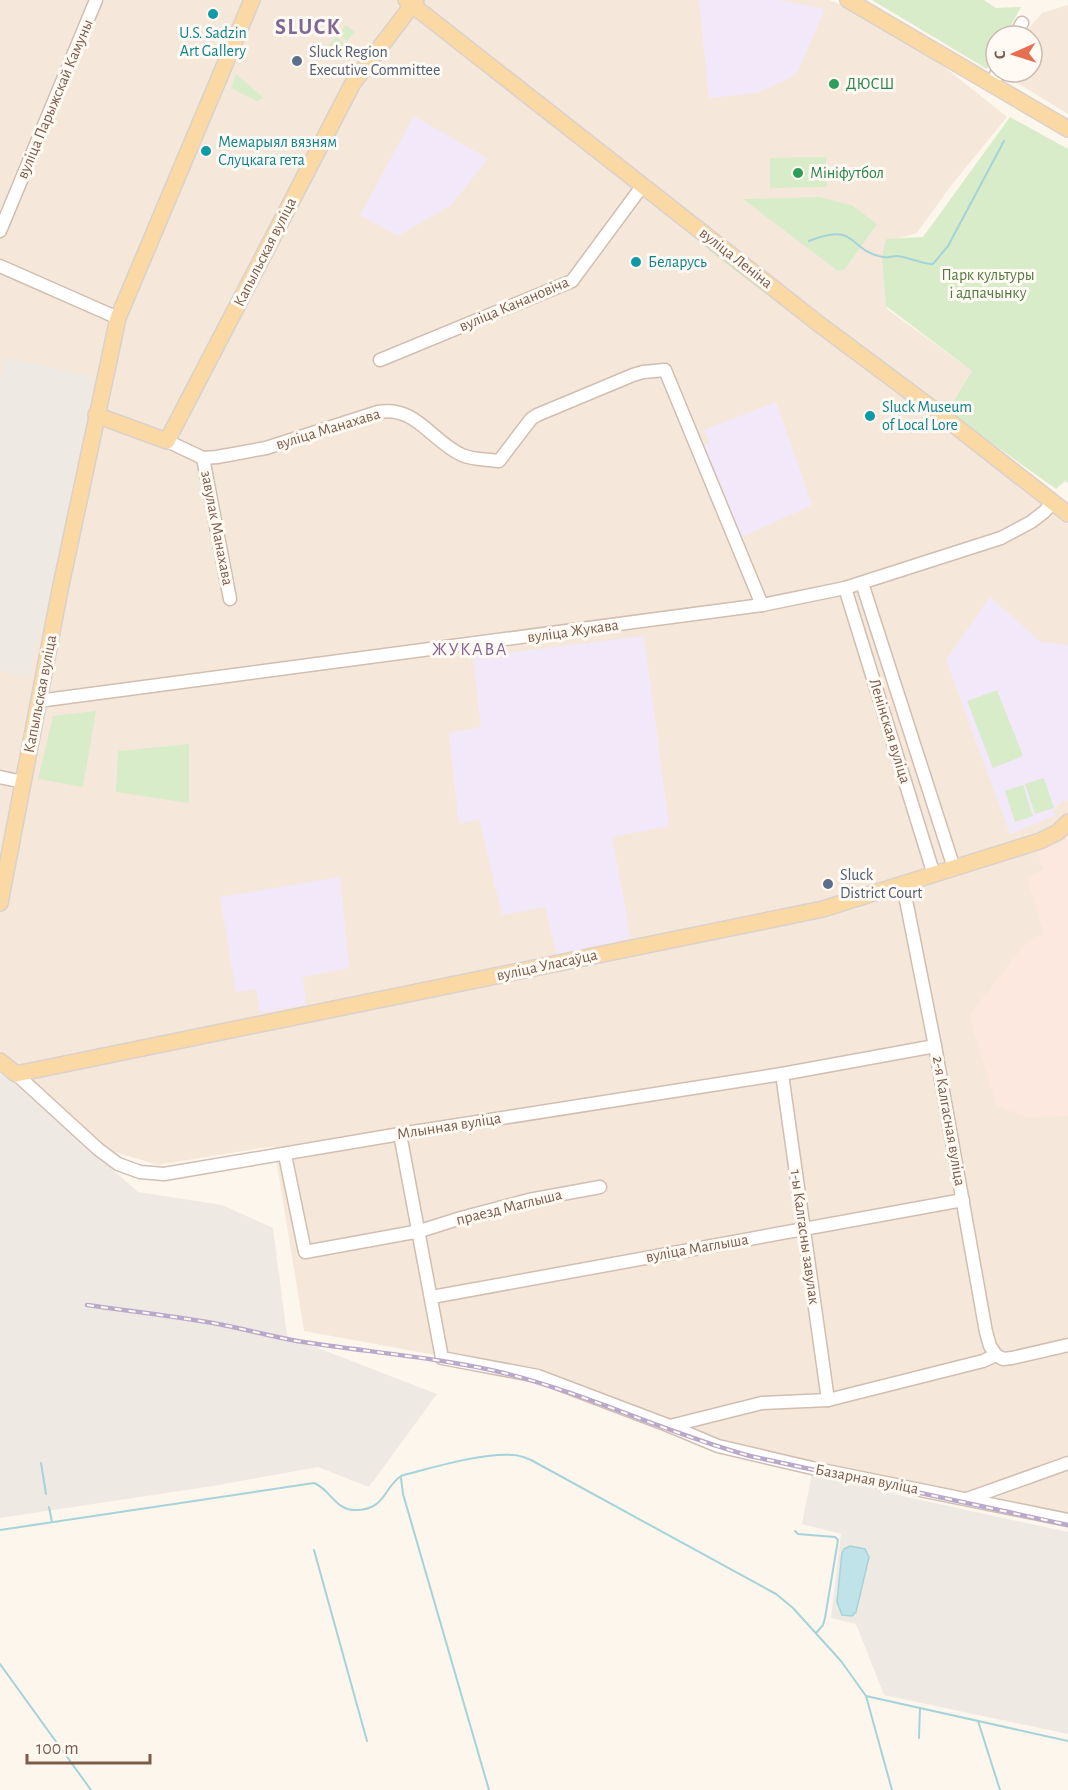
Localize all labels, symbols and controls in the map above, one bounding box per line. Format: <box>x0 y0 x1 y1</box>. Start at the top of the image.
marker: U.S. Sadzin Art Gallery <box>206 7 220 21</box>
district label: SLUCK <box>275 16 341 38</box>
street label: вуліца Парыжскай Камуны <box>14 17 97 182</box>
north arrow <box>984 24 1044 84</box>
place label: U.S. Sadzin Art Gallery <box>179 25 247 60</box>
place label: Sluck Region Executive Committee <box>309 44 440 78</box>
text: С <box>992 50 1008 60</box>
marker: Sluck Region Executive Committee <box>290 54 304 68</box>
place label: ДЮСШ <box>846 76 894 92</box>
marker: ДЮСШ <box>827 77 841 91</box>
place label: Мемарыял вязням Слуцкага гета <box>218 134 337 169</box>
marker: Мемарыял вязням Слуцкага гета <box>199 144 213 158</box>
place label: Мініфутбол <box>810 165 884 182</box>
marker: Мініфутбол <box>791 166 805 180</box>
street label: Капыльская вуліца <box>231 195 300 310</box>
street label: вуліца Леніна <box>696 225 776 292</box>
place label: Беларусь <box>648 254 707 271</box>
marker: Беларусь <box>629 255 643 269</box>
park label: Парк культуры і адпачынку <box>941 267 1035 302</box>
street label: вуліца Канановіча <box>457 274 572 335</box>
place label: Sluck Museum of Local Lore <box>882 399 972 433</box>
street label: вуліца Манахава <box>274 406 382 453</box>
marker: Sluck Museum of Local Lore <box>863 409 877 423</box>
street label: завулак Манахава <box>197 469 236 587</box>
street label: вуліца Жукава <box>526 617 620 646</box>
street label: Капыльская вуліца <box>21 634 60 755</box>
district label: ЖУКАВА <box>432 641 508 659</box>
street label: Ленінская вуліца <box>866 677 914 786</box>
place label: Sluck District Court <box>840 867 922 901</box>
marker: Sluck District Court <box>821 877 835 891</box>
street label: вуліца Уласаўца <box>495 947 599 984</box>
street label: 2-я Калгасная вуліца <box>929 1055 968 1187</box>
street label: Млынная вуліца <box>396 1110 502 1143</box>
street label: 1-ы Калгасны завулак <box>787 1168 822 1306</box>
street label: праезд Маглыша <box>454 1186 564 1228</box>
street label: вуліца Маглыша <box>644 1231 750 1266</box>
street label: Базарная вуліца <box>814 1461 920 1498</box>
scale bar <box>27 1727 150 1765</box>
text: 100 m <box>36 1740 79 1758</box>

